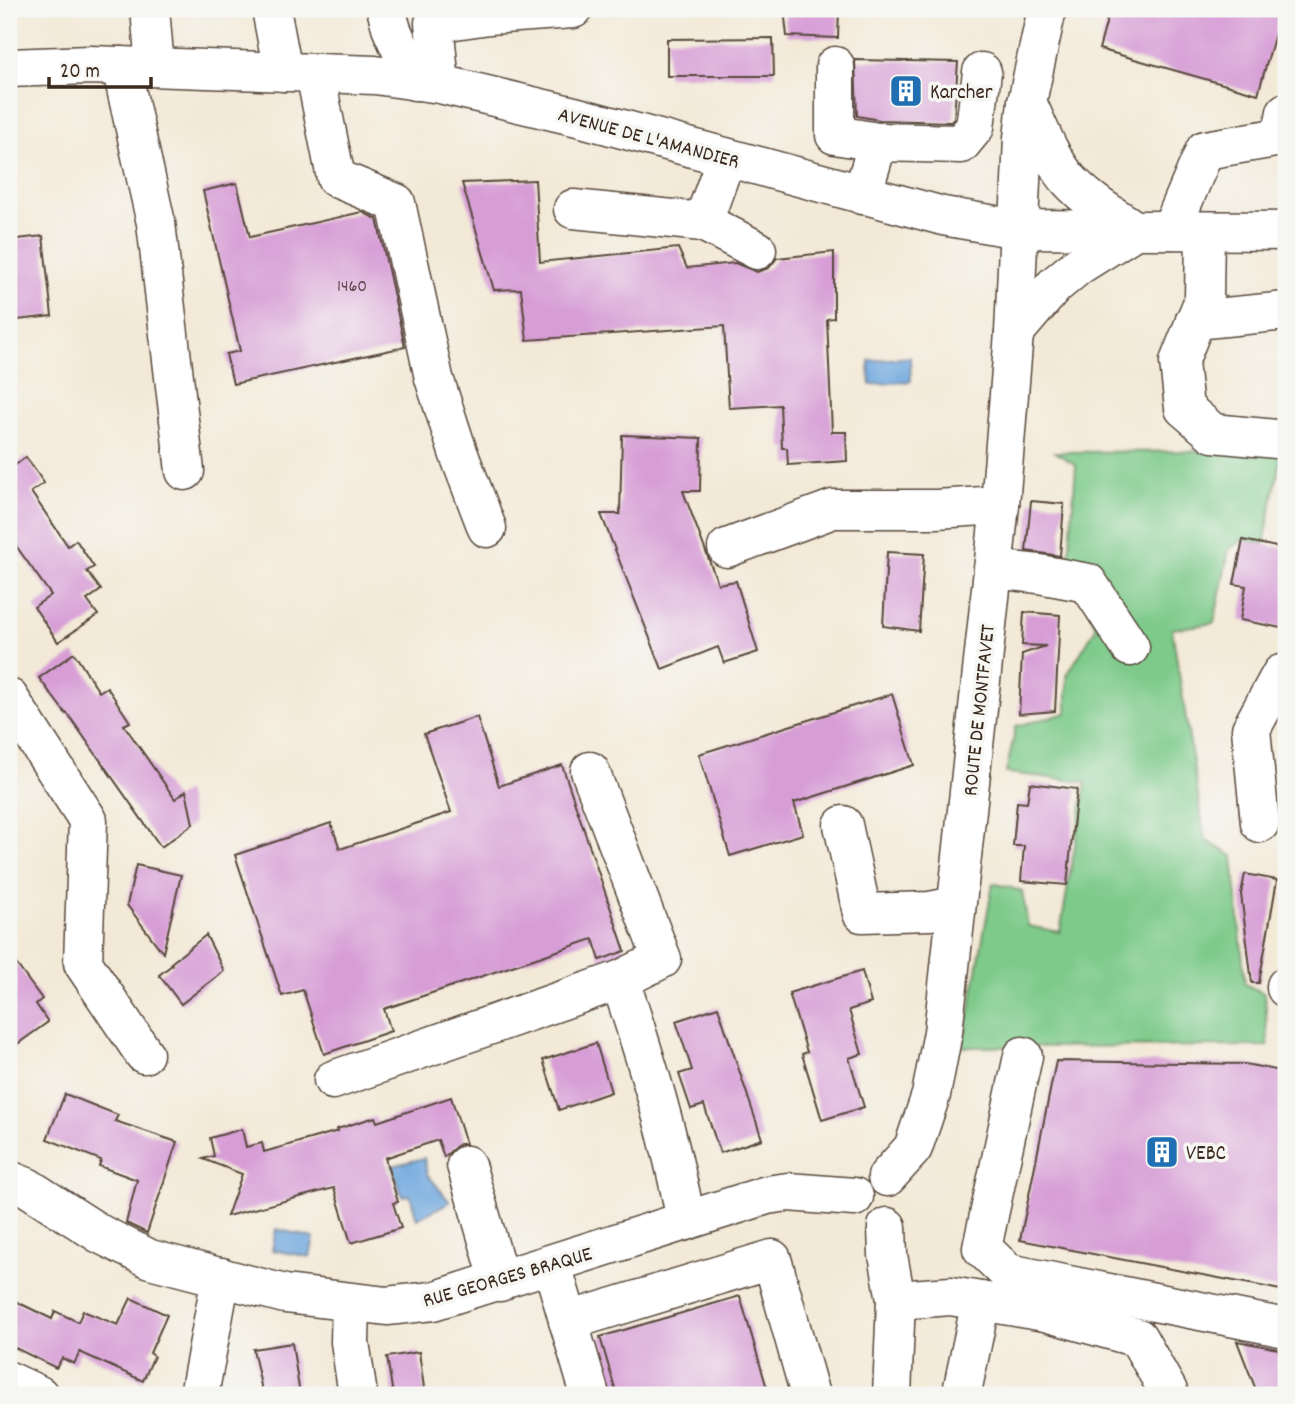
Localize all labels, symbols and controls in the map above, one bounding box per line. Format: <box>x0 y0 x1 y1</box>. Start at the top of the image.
scale bar <box>49 46 150 90</box>
text: 20 m <box>60 58 100 88</box>
building icon: Karcher <box>887 72 925 110</box>
place label: Karcher <box>930 79 993 109</box>
street label: AVENUE DE L'AMANDIER <box>554 101 742 179</box>
house number: 1460 <box>337 275 367 300</box>
street label: ROUTE DE MONTFAVET <box>957 622 1005 798</box>
building icon: VEBC <box>1143 1133 1181 1171</box>
place label: VEBC <box>1186 1140 1226 1170</box>
street label: RUE GEORGES BRAQUE <box>420 1240 596 1317</box>

